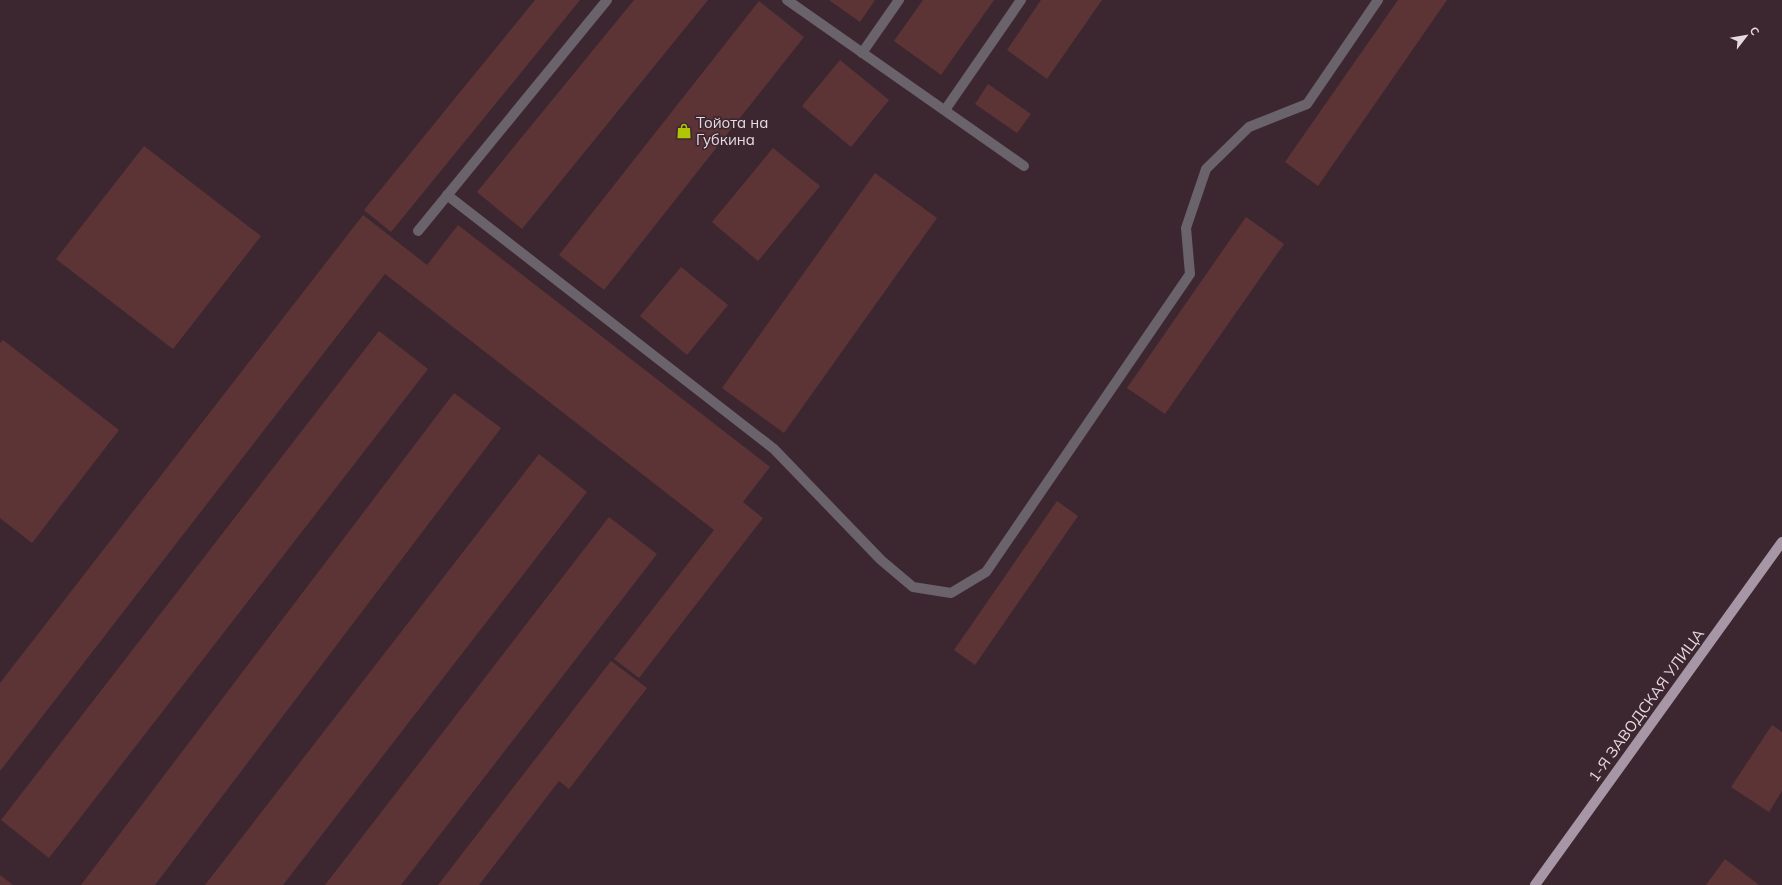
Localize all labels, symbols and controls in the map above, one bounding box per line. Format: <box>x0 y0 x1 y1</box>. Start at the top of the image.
north arrow <box>1726 16 1766 56</box>
text: С <box>1747 24 1763 38</box>
place label: Тойота на Губкина <box>696 113 768 149</box>
shop icon: Тойота на Губкина <box>675 122 693 140</box>
street label: 1-Я ЗАВОДСКАЯ УЛИЦА <box>1584 625 1708 785</box>

